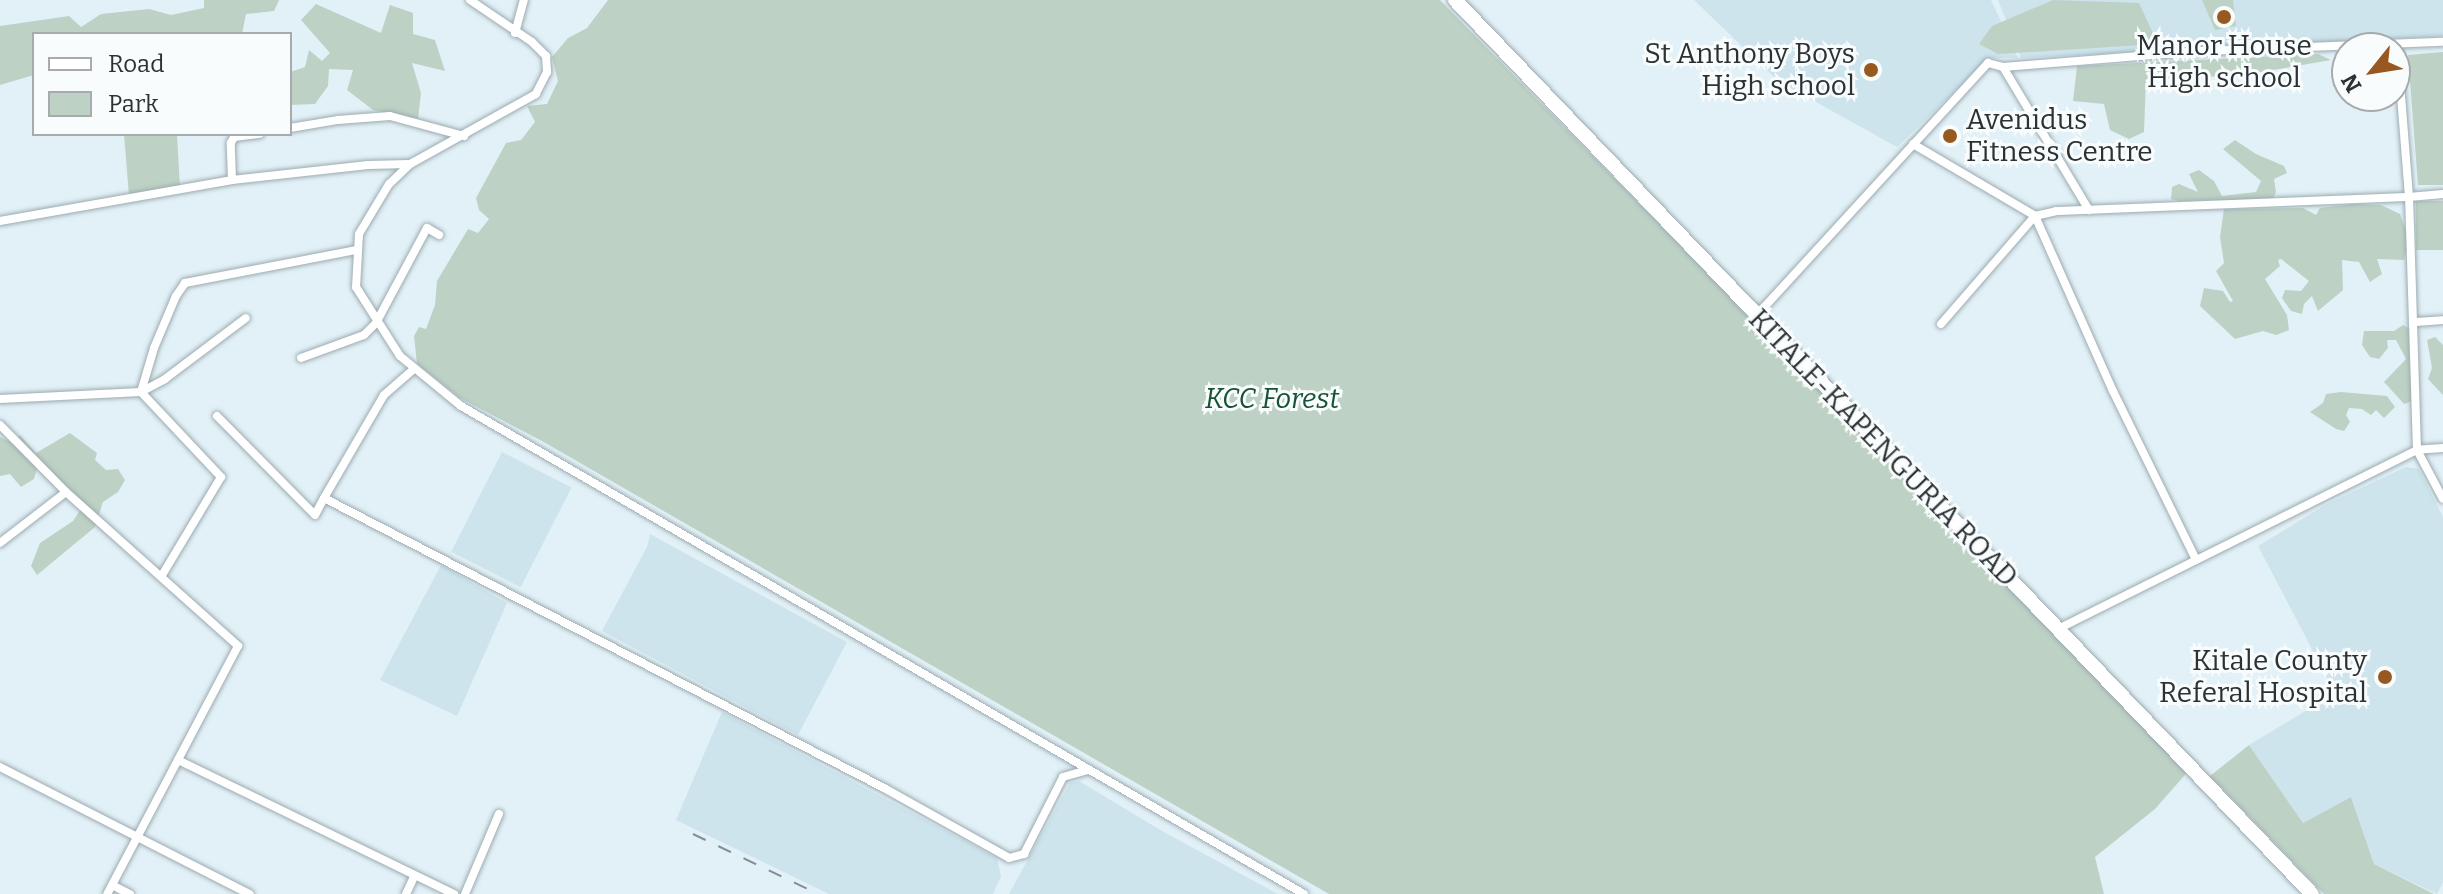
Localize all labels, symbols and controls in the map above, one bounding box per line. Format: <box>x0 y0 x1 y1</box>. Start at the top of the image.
marker: Manor House High school <box>2215 8 2233 26</box>
place label: Manor House High school <box>2136 29 2312 95</box>
legend <box>32 32 292 136</box>
north arrow <box>2331 32 2411 112</box>
place label: St Anthony Boys High school <box>1644 37 1855 103</box>
text: Road <box>108 50 164 78</box>
marker: St Anthony Boys High school <box>1862 61 1880 79</box>
text: N <box>2336 69 2367 97</box>
text: Park <box>108 90 159 118</box>
place label: Avenidus Fitness Centre <box>1966 103 2153 169</box>
marker: Avenidus Fitness Centre <box>1941 127 1959 145</box>
street label: KITALE-KAPENGURIA ROAD <box>1742 302 2024 594</box>
park label: KCC Forest <box>1205 382 1339 416</box>
place label: Kitale County Referal Hospital <box>2159 644 2367 710</box>
marker: Kitale County Referal Hospital <box>2374 666 2396 688</box>

